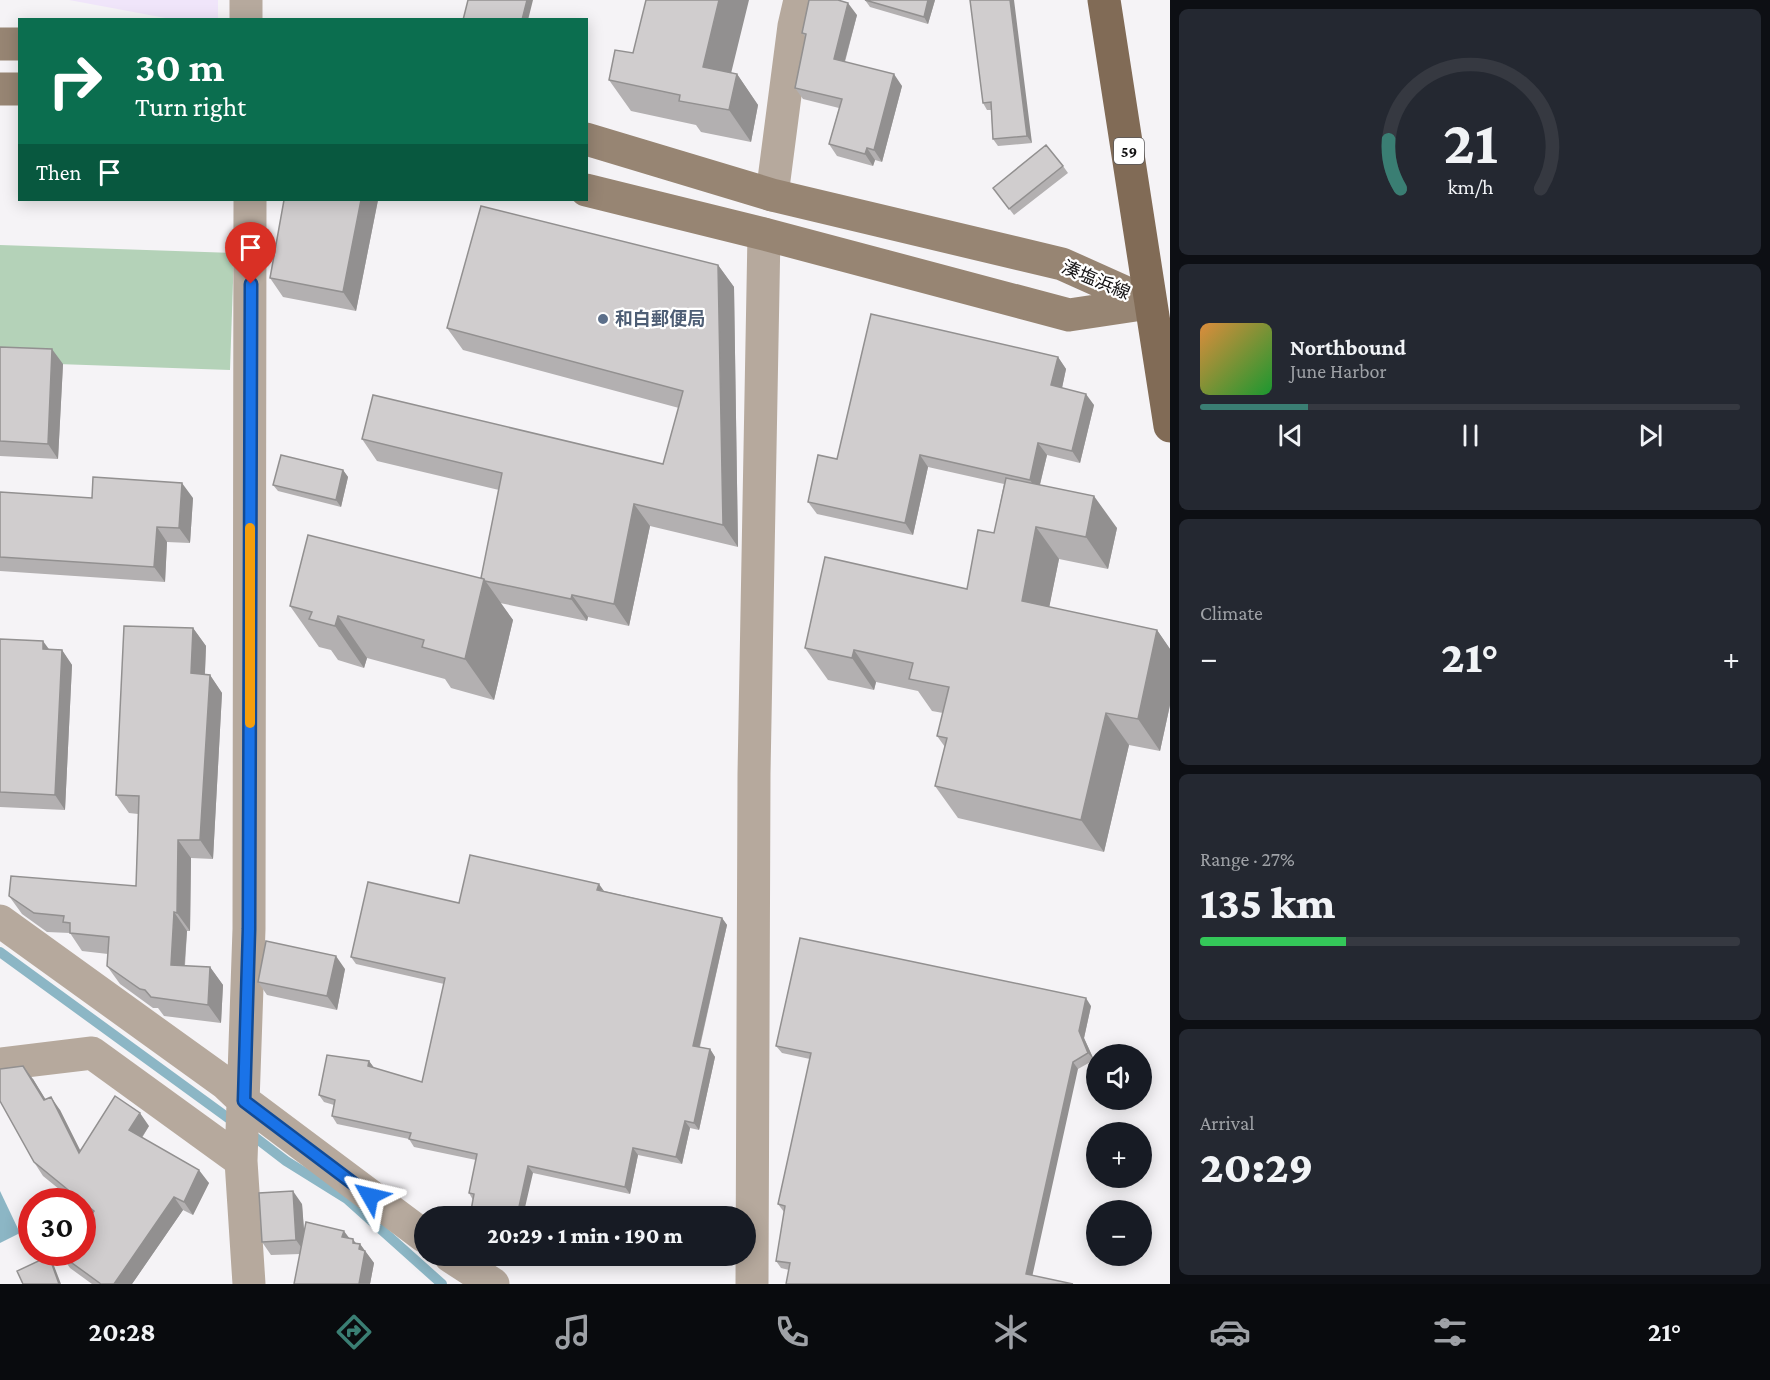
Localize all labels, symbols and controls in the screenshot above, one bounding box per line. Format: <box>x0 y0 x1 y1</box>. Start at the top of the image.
icon: right <box>36 42 114 120</box>
text: 30 m <box>135 43 225 90</box>
text: Turn right <box>135 92 246 122</box>
text: 21 <box>1442 107 1498 176</box>
road number: 59 <box>1114 138 1144 164</box>
icon: arrive <box>93 156 126 189</box>
text: Then <box>36 160 81 185</box>
text: km/h <box>1447 175 1494 199</box>
pin <box>225 222 276 284</box>
icon: arrive <box>234 231 267 264</box>
street label: 湊塩浜線 <box>1059 257 1133 303</box>
place label: 和白郵便局 <box>615 309 705 329</box>
marker: 和白郵便局 <box>596 312 610 326</box>
text: Northbound <box>1290 335 1406 360</box>
text: June Harbor <box>1290 360 1387 382</box>
icon: previous <box>1274 419 1307 452</box>
icon: pause <box>1454 419 1487 452</box>
icon: next <box>1634 419 1667 452</box>
text: Climate <box>1200 602 1263 624</box>
text: 21° <box>1441 632 1499 682</box>
text: − <box>1200 639 1217 676</box>
text: + <box>1723 639 1740 676</box>
text: Range · 27% <box>1200 848 1295 870</box>
text: 135 km <box>1200 878 1335 928</box>
map controls <box>1086 1044 1152 1266</box>
button: sound <box>1086 1044 1152 1110</box>
text: Arrival <box>1200 1112 1254 1134</box>
button: + <box>1086 1122 1152 1188</box>
text: 20:29 <box>1200 1142 1314 1192</box>
position arrow <box>338 1164 402 1228</box>
speed limit sign: 30 <box>18 1188 96 1266</box>
button: − <box>1086 1200 1152 1266</box>
text: 20:29 · 1 min · 190 m <box>487 1223 683 1248</box>
icon: directions <box>333 1311 375 1353</box>
icon: music <box>552 1311 594 1353</box>
icon: phone <box>771 1311 813 1353</box>
icon: climate <box>990 1311 1032 1353</box>
icon: car <box>1209 1311 1251 1353</box>
icon: filters <box>1429 1311 1471 1353</box>
text: 20:28 <box>89 1317 156 1347</box>
text: 21° <box>1648 1317 1681 1347</box>

